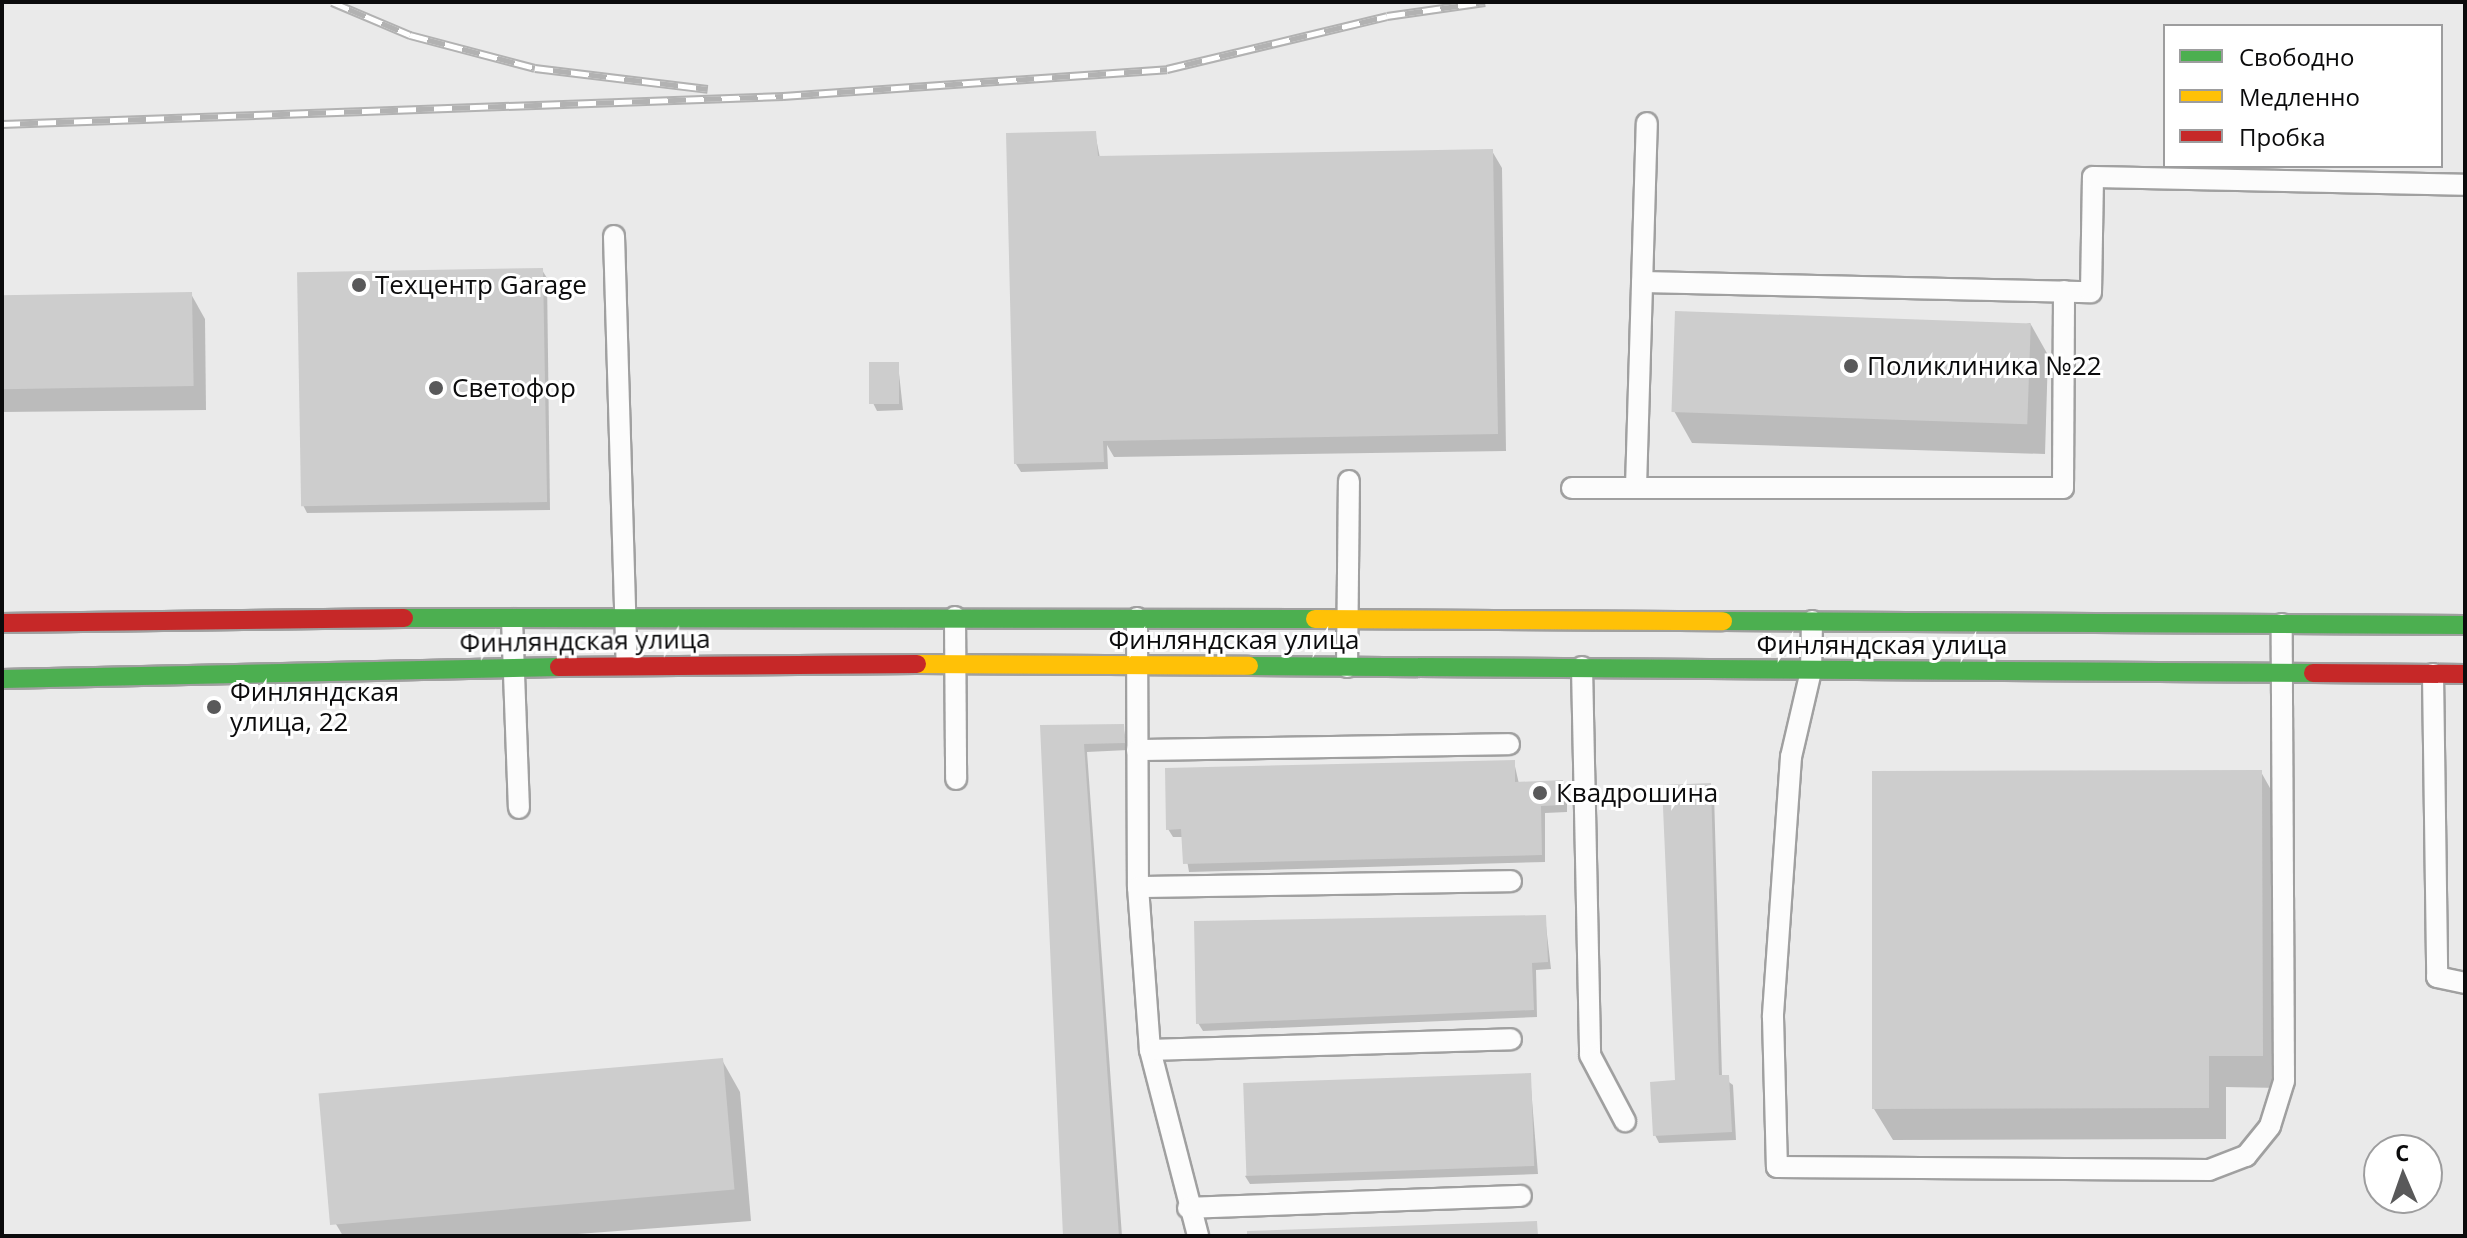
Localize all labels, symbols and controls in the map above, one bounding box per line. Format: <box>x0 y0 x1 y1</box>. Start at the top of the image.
legend <box>2163 24 2443 168</box>
text: Свободно <box>2239 40 2354 73</box>
text: Медленно <box>2239 80 2360 113</box>
text: Пробка <box>2239 120 2326 153</box>
place label: Техцентр Garage <box>375 269 587 301</box>
marker: Техцентр Garage <box>350 276 368 294</box>
place label: Поликлиника №22 <box>1867 350 2102 382</box>
marker: Поликлиника №22 <box>1842 357 1860 375</box>
place label: Светофор <box>452 372 576 404</box>
marker: Светофор <box>427 379 445 397</box>
street label: Финляндская улица <box>459 623 711 659</box>
street label: Финляндская улица <box>1108 624 1360 656</box>
street label: Финляндская улица <box>1756 629 2008 661</box>
place label: Финляндская улица, 22 <box>230 676 399 738</box>
marker: Финляндская улица, 22 <box>205 698 223 716</box>
place label: Квадрошина <box>1556 777 1718 809</box>
marker: Квадрошина <box>1531 784 1549 802</box>
north arrow <box>2363 1134 2443 1214</box>
text: С <box>2395 1137 2410 1167</box>

